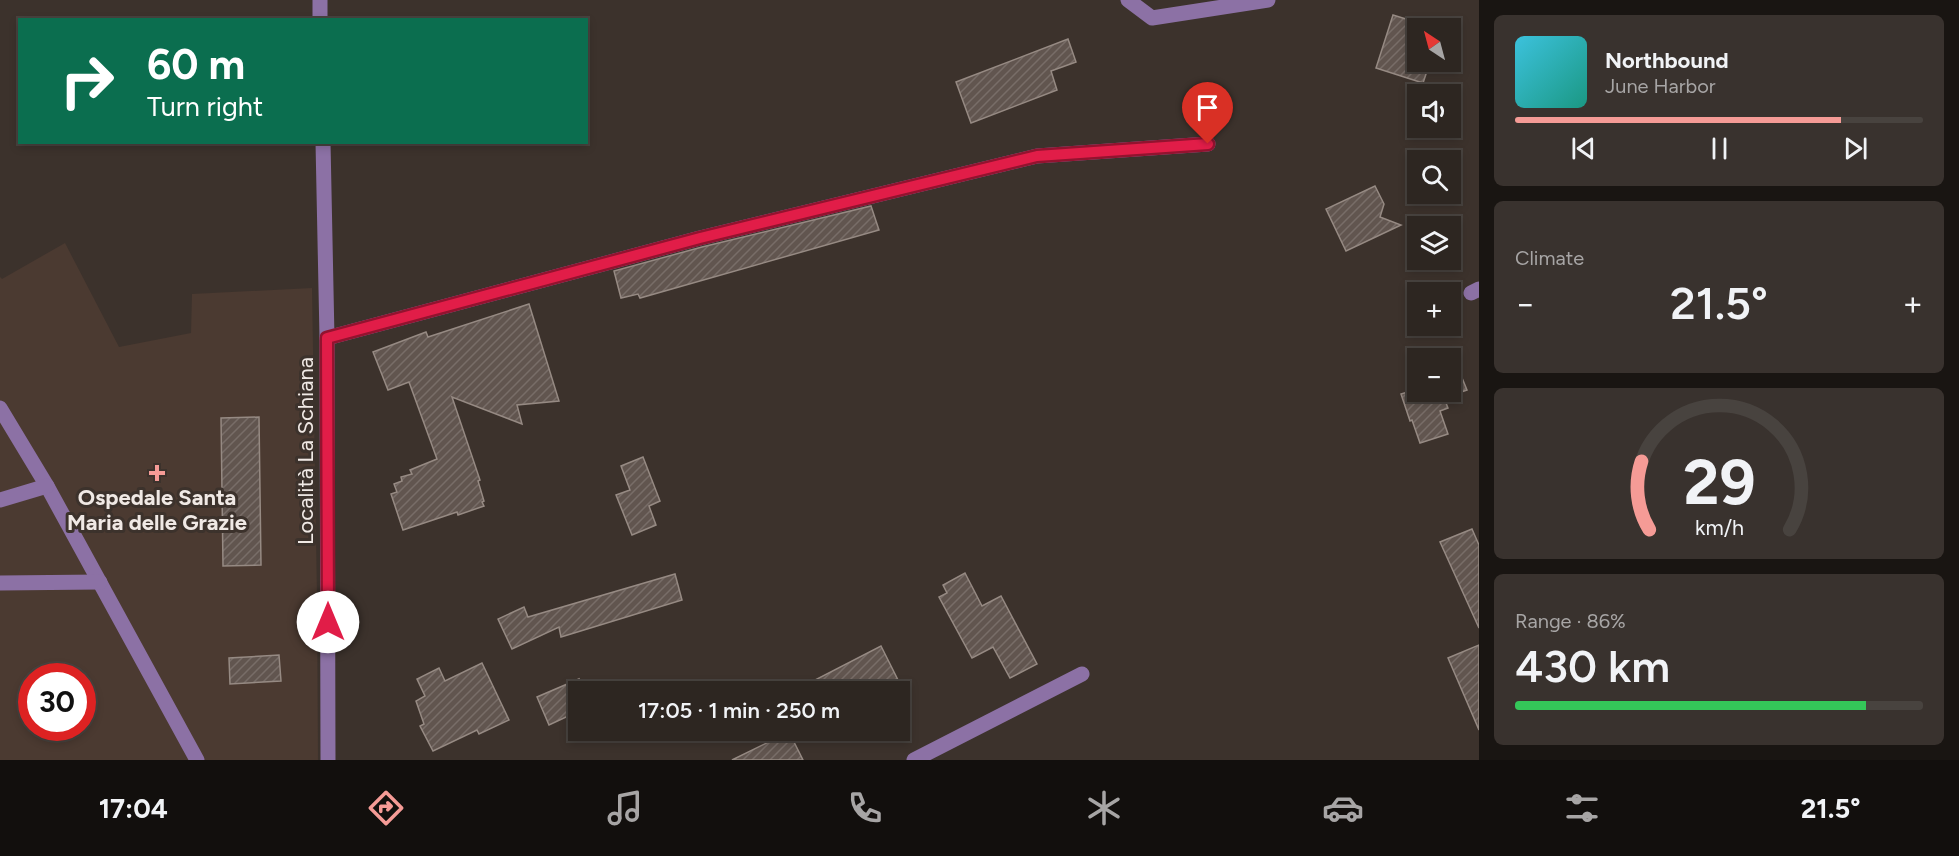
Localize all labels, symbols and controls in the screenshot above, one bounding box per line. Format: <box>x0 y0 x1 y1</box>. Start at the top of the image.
north arrow <box>1407 18 1461 72</box>
map controls <box>1407 18 1461 402</box>
text: 60 m <box>147 39 245 90</box>
icon: right <box>48 42 126 120</box>
text: Northbound <box>1605 47 1729 74</box>
text: June Harbor <box>1605 74 1716 98</box>
pin <box>1182 82 1233 144</box>
button: sound <box>1407 84 1461 138</box>
text: Turn right <box>147 90 263 123</box>
icon: arrive <box>1191 91 1224 124</box>
icon: previous <box>1567 132 1600 165</box>
icon: pause <box>1703 132 1736 165</box>
icon: next <box>1839 132 1872 165</box>
button: search <box>1407 150 1461 204</box>
button: layers <box>1407 216 1461 270</box>
text: Climate <box>1515 246 1584 270</box>
text: 21.5° <box>1670 276 1768 330</box>
button: + <box>1407 282 1461 336</box>
text: − <box>1515 284 1536 323</box>
text: + <box>1902 284 1923 323</box>
button: − <box>1407 348 1461 402</box>
street label: Località La Schiana <box>292 357 319 545</box>
text: 29 <box>1683 445 1755 520</box>
marker: Ospedale Santa Maria delle Grazie <box>148 464 166 482</box>
place label: Ospedale Santa Maria delle Grazie <box>67 484 247 536</box>
text: km/h <box>1695 516 1743 541</box>
position arrow <box>296 590 360 654</box>
text: Range · 86% <box>1515 609 1626 633</box>
text: 430 km <box>1515 639 1670 693</box>
speed limit sign: 30 <box>18 663 96 741</box>
text: 17:05 · 1 min · 250 m <box>638 697 840 724</box>
icon: directions <box>365 787 407 829</box>
icon: music <box>604 787 646 829</box>
icon: phone <box>844 787 886 829</box>
icon: climate <box>1083 787 1125 829</box>
icon: car <box>1322 787 1364 829</box>
icon: filters <box>1561 787 1603 829</box>
text: 17:04 <box>99 792 168 825</box>
text: 21.5° <box>1801 792 1860 825</box>

